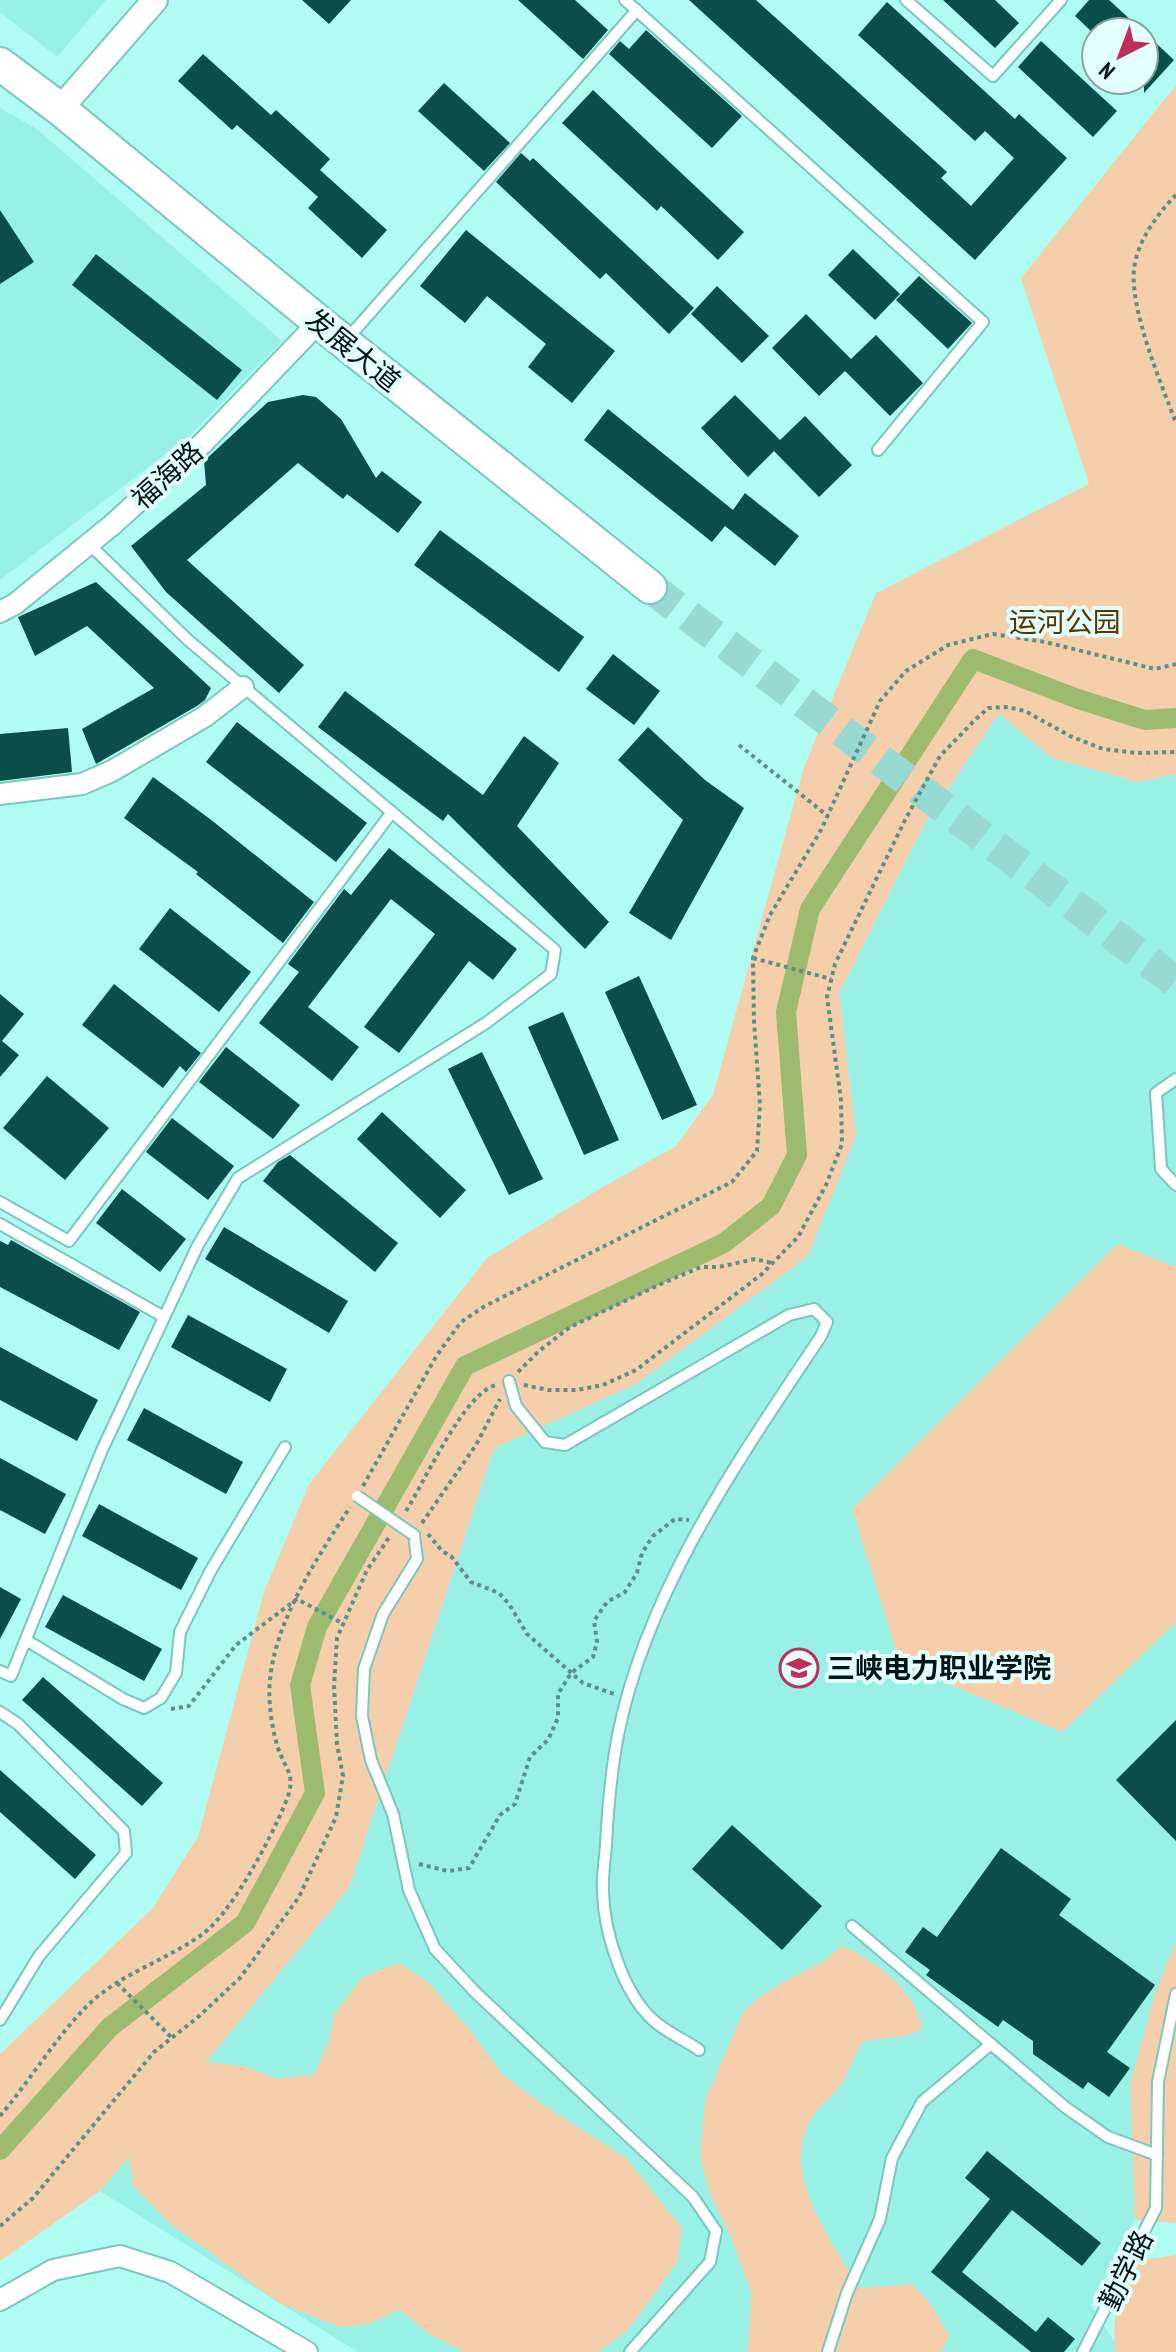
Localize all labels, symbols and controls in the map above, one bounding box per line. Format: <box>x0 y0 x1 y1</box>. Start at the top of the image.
north arrow <box>1080 16 1160 96</box>
text: N <box>1093 56 1120 85</box>
street label: 发展大道 <box>298 300 408 399</box>
street label: 福海路 <box>123 433 210 516</box>
park label: 运河公园 <box>1009 603 1121 640</box>
school or university icon: 三峡电力职业学院 <box>778 1647 820 1689</box>
place label: 三峡电力职业学院 <box>827 1649 1051 1686</box>
street label: 勤学路 <box>1091 2224 1161 2316</box>

